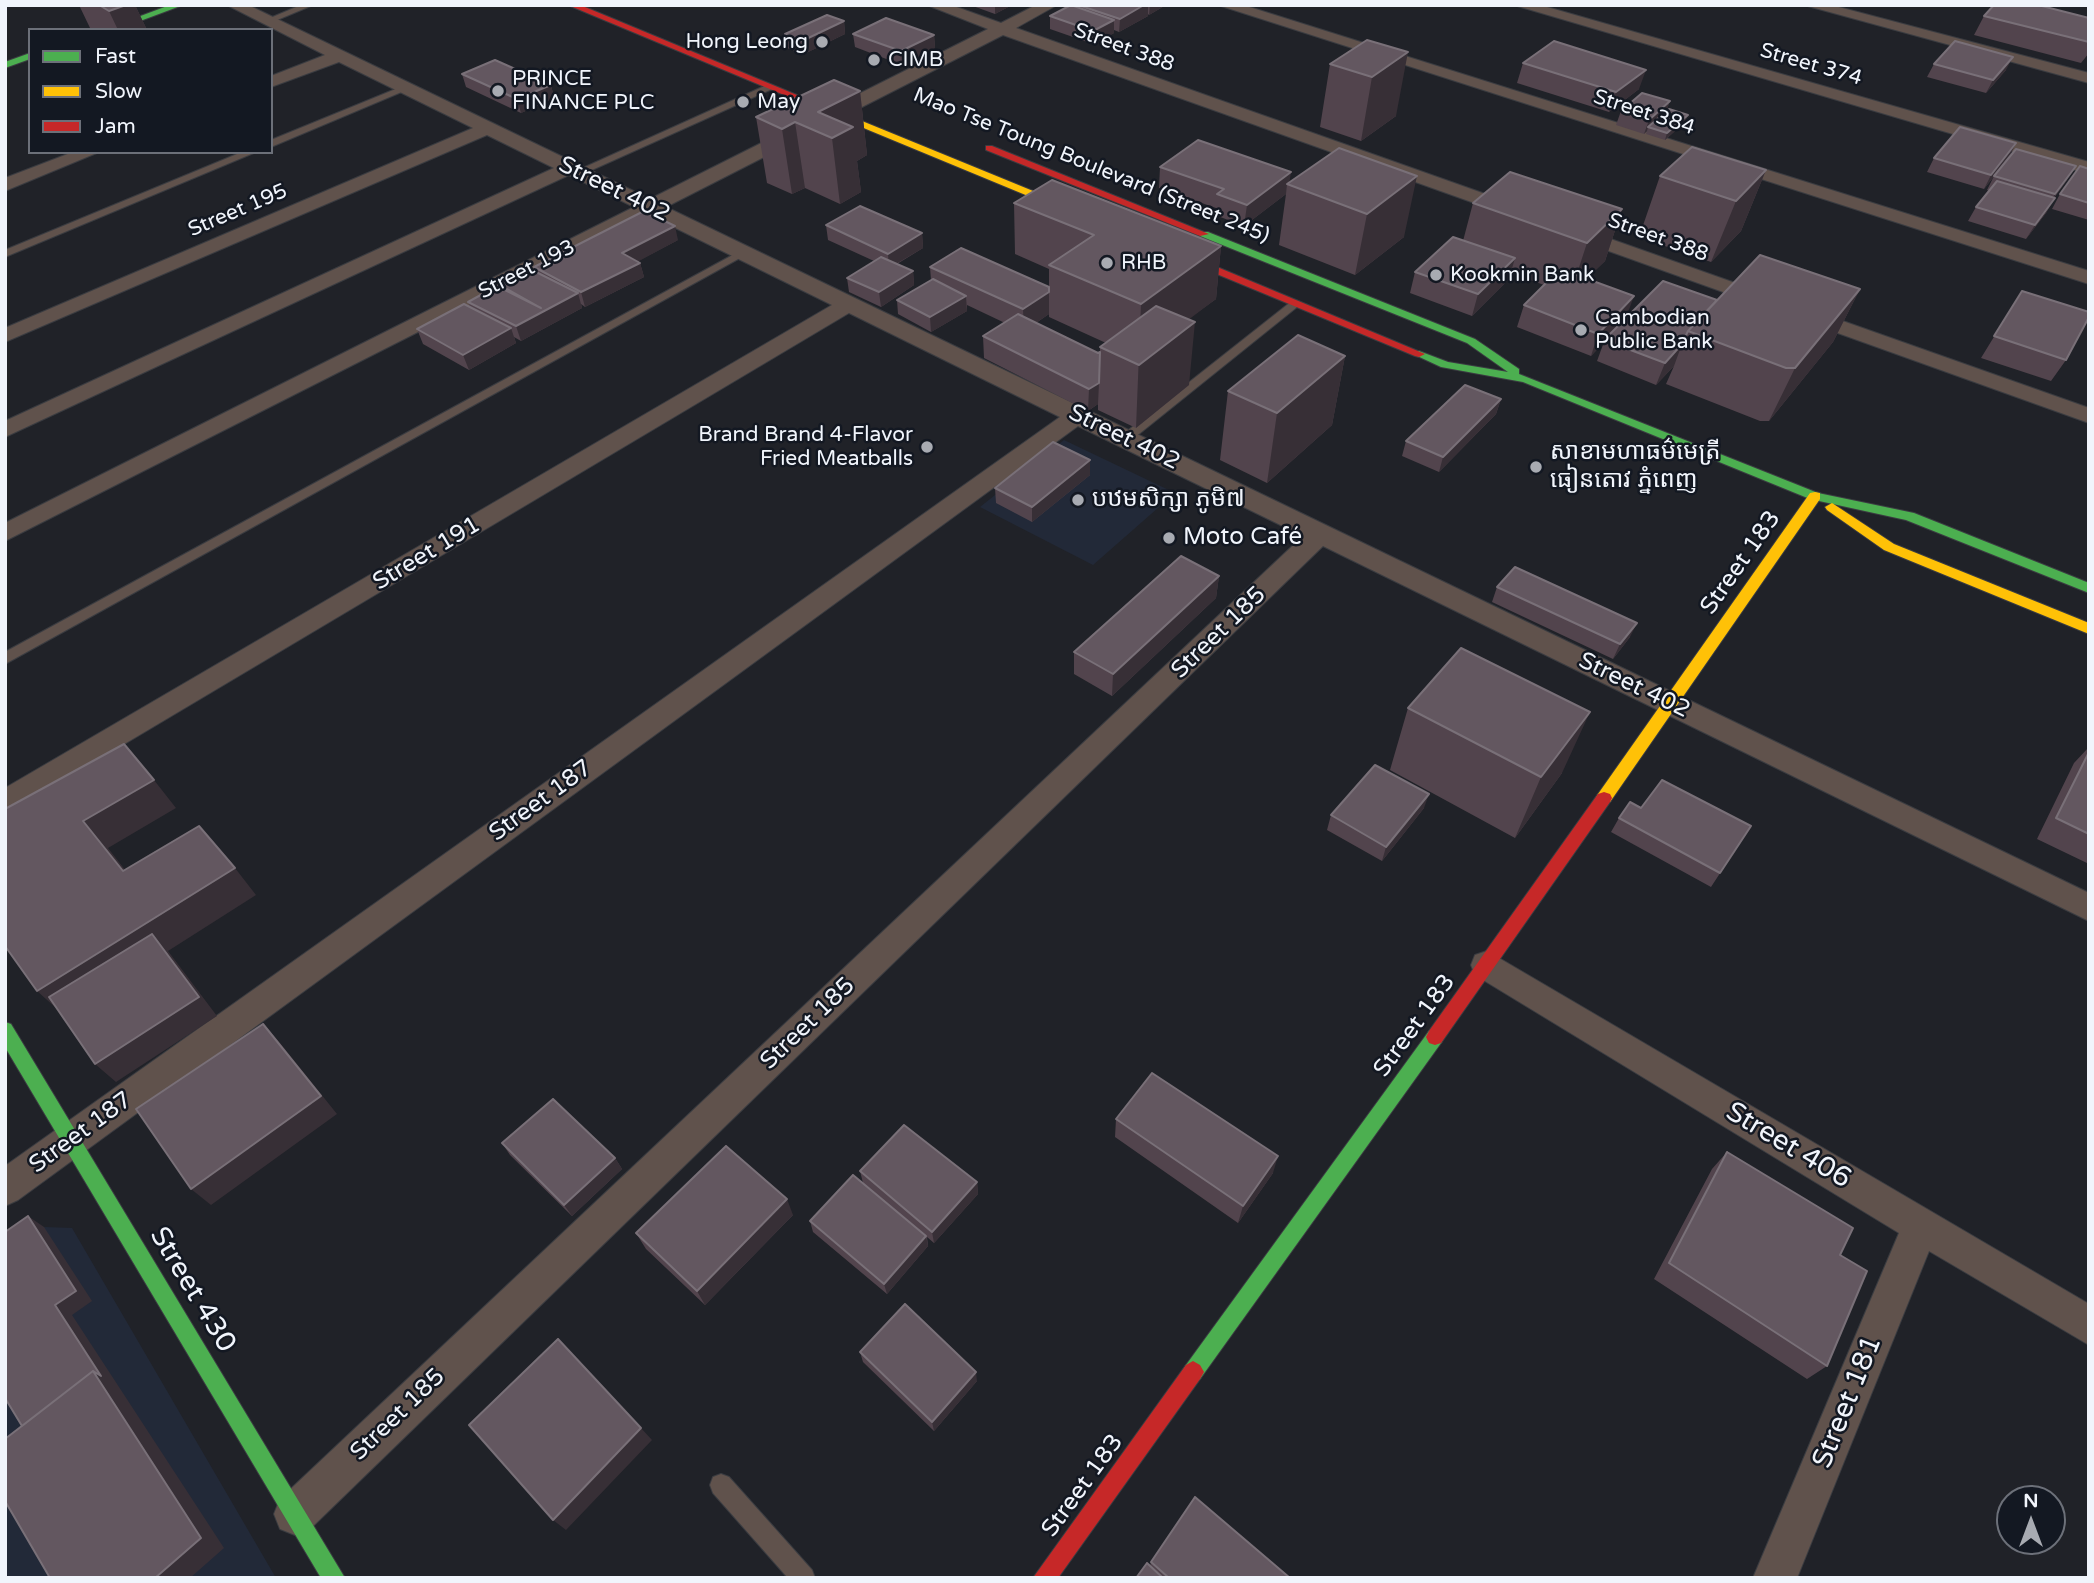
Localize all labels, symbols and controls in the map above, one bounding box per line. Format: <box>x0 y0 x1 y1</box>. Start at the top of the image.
street label: Street 388 <box>1070 18 1178 78</box>
legend <box>28 28 273 154</box>
place label: Hong Leong <box>685 29 808 55</box>
marker: Hong Leong <box>814 34 830 50</box>
street label: Street 374 <box>1757 38 1865 92</box>
text: Fast <box>95 44 136 69</box>
place label: CIMB <box>888 47 943 73</box>
marker: CIMB <box>866 52 882 68</box>
place label: PRINCE FINANCE PLC <box>512 66 654 116</box>
text: Slow <box>95 79 142 104</box>
marker: PRINCE FINANCE PLC <box>490 83 506 99</box>
street label: Mao Tse Toung Boulevard (Street 245) <box>909 83 1273 249</box>
street label: Street 384 <box>1590 85 1698 141</box>
place label: May <box>757 89 800 115</box>
marker: May <box>735 94 751 110</box>
text: Jam <box>95 114 136 139</box>
street label: Street 402 <box>554 151 674 229</box>
street label: Street 195 <box>185 179 291 243</box>
street label: Street 388 <box>1604 208 1712 268</box>
street label: Street 193 <box>474 235 580 305</box>
place label: RHB <box>1121 250 1166 276</box>
marker: RHB <box>1099 255 1115 271</box>
place label: Kookmin Bank <box>1450 262 1594 288</box>
marker: Kookmin Bank <box>1428 267 1444 283</box>
place label: Cambodian Public Bank <box>1595 305 1713 355</box>
marker: Cambodian Public Bank <box>1573 322 1589 338</box>
street label: Street 402 <box>1064 399 1184 477</box>
place label: Brand Brand 4-Flavor Fried Meatballs <box>698 422 913 472</box>
marker: Brand Brand 4-Flavor Fried Meatballs <box>919 439 935 455</box>
place label: សាខាមហាធម៌មេត្រី ធៀនតោវ ភ្នំពេញ <box>1550 439 1721 495</box>
marker: សាខាមហាធម៌មេត្រី ធៀនតោវ ភ្នំពេញ <box>1528 459 1544 475</box>
place label: បឋមសិក្សា ភូមិ៧ <box>1092 486 1245 514</box>
marker: បឋមសិក្សា ភូមិ៧ <box>1070 492 1086 508</box>
street label: Street 183 <box>1695 506 1787 620</box>
street label: Street 191 <box>368 511 486 597</box>
place label: Moto Café <box>1183 524 1302 552</box>
marker: Moto Café <box>1161 530 1177 546</box>
street label: Street 185 <box>1166 581 1272 685</box>
street label: Street 402 <box>1574 647 1694 725</box>
street label: Street 187 <box>484 754 598 848</box>
street label: Street 183 <box>1368 969 1462 1083</box>
street label: Street 185 <box>755 972 861 1076</box>
street label: Street 187 <box>24 1086 138 1180</box>
street label: Street 406 <box>1719 1096 1857 1196</box>
street label: Street 430 <box>142 1221 242 1359</box>
street label: Street 181 <box>1806 1331 1890 1473</box>
street label: Street 185 <box>345 1363 451 1467</box>
street label: Street 183 <box>1036 1429 1130 1543</box>
north arrow <box>1996 1485 2066 1555</box>
text: N <box>2023 1490 2039 1512</box>

